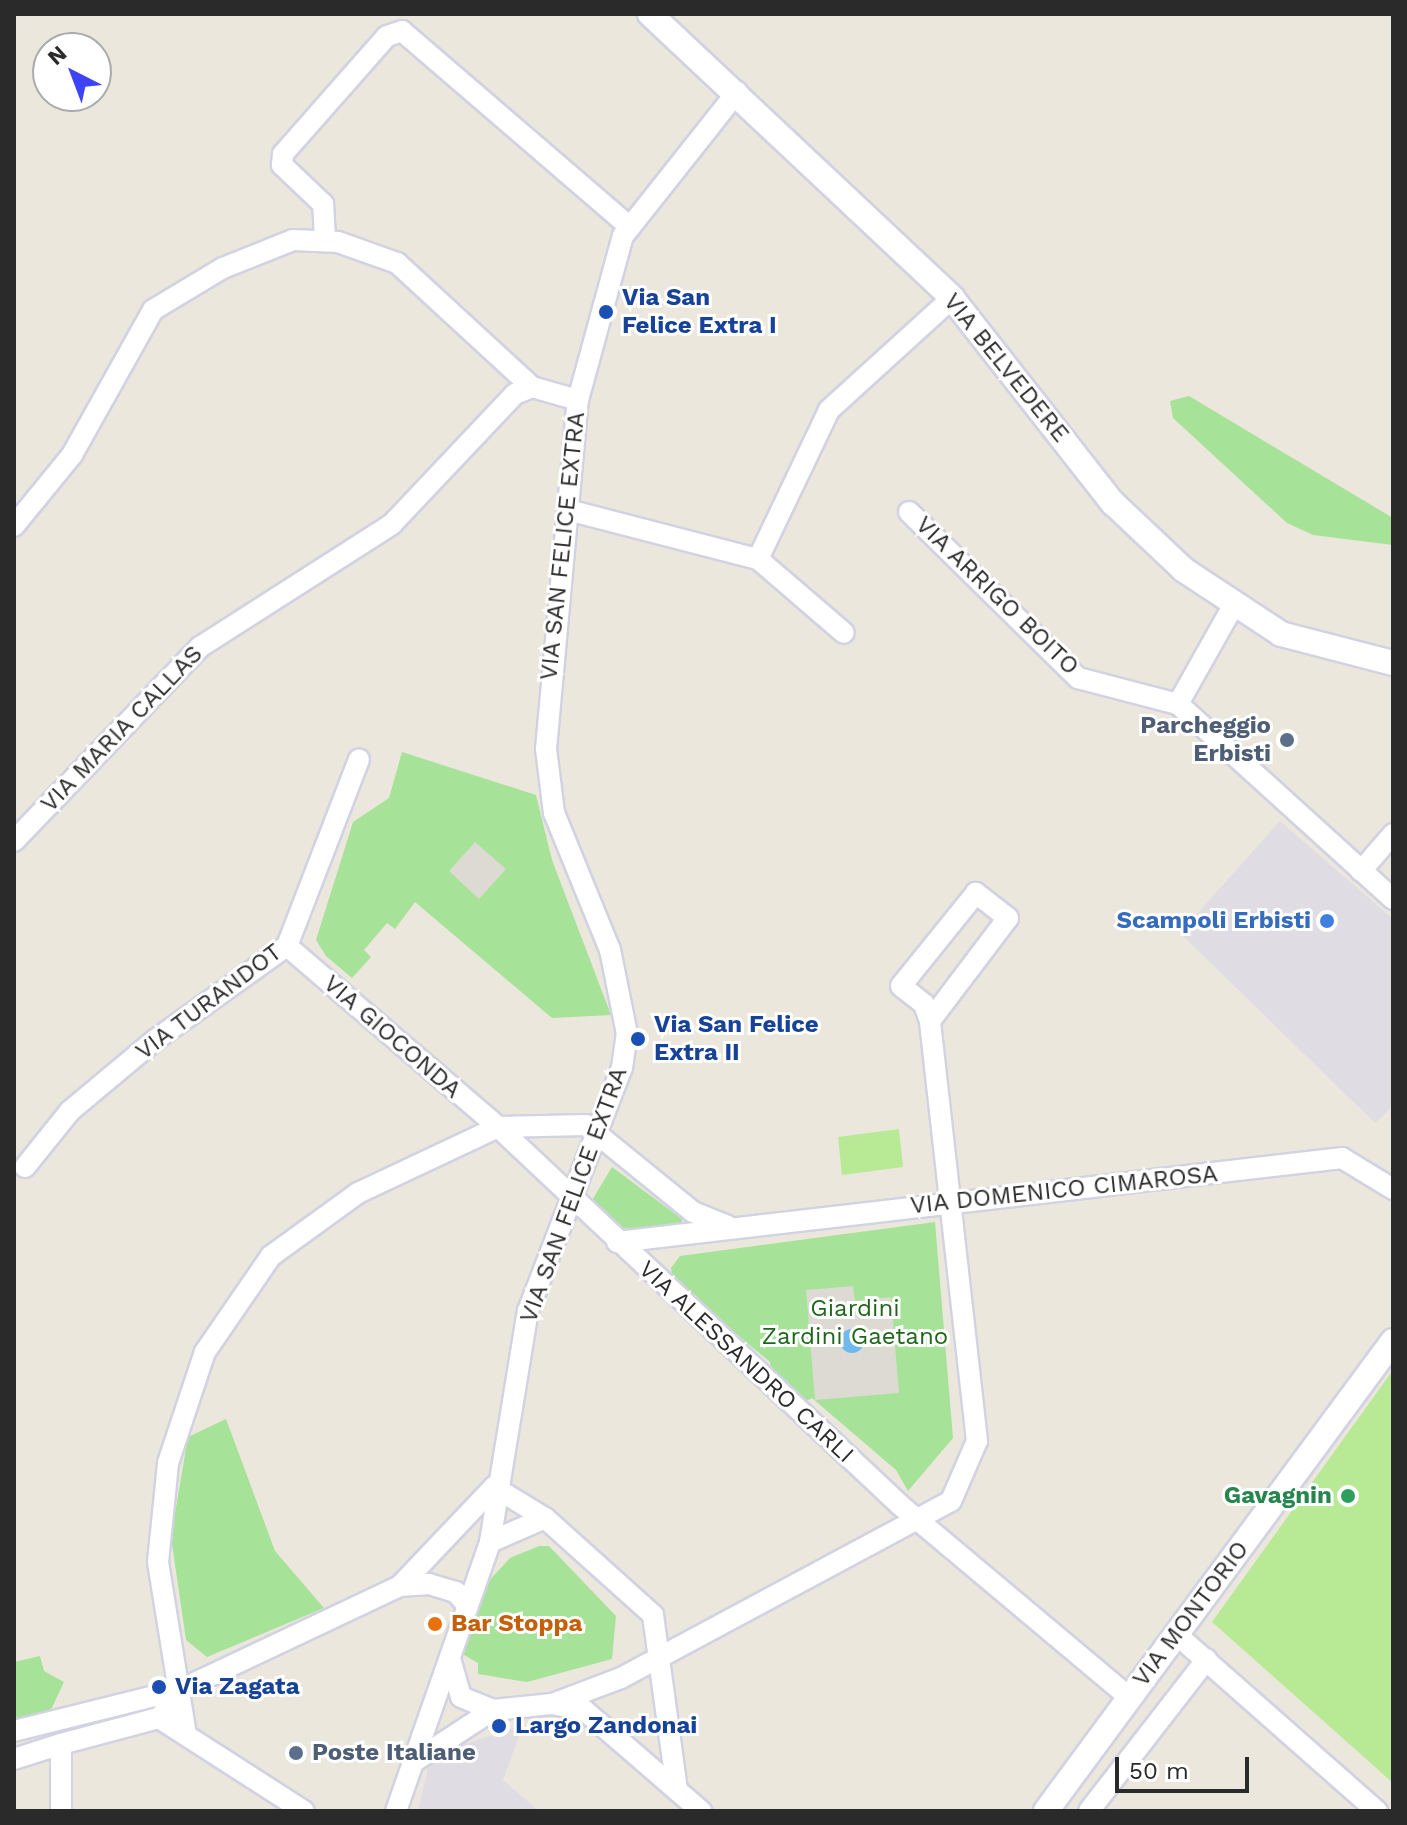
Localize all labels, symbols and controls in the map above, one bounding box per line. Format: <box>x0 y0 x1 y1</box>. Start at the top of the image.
north arrow <box>32 32 112 112</box>
text: N <box>43 41 71 70</box>
place label: Via San Felice Extra I <box>622 284 777 340</box>
street label: VIA BELVEDERE <box>937 287 1075 449</box>
marker: Via San Felice Extra I <box>597 303 615 321</box>
street label: VIA SAN FELICE EXTRA <box>535 410 591 682</box>
street label: VIA ARRIGO BOITO <box>909 510 1085 682</box>
street label: VIA MARIA CALLAS <box>34 639 210 819</box>
place label: Parcheggio Erbisti <box>1140 712 1271 768</box>
marker: Parcheggio Erbisti <box>1278 731 1296 749</box>
place label: Scampoli Erbisti <box>1117 907 1311 935</box>
marker: Scampoli Erbisti <box>1318 912 1336 930</box>
street label: VIA TURANDOT <box>130 937 288 1067</box>
street label: VIA GIOCONDA <box>317 969 467 1105</box>
place label: Via San Felice Extra II <box>654 1011 819 1067</box>
marker: Via San Felice Extra II <box>629 1030 647 1048</box>
street label: VIA SAN FELICE EXTRA <box>514 1063 634 1327</box>
street label: VIA DOMENICO CIMAROSA <box>908 1159 1220 1221</box>
street label: VIA ALESSANDRO CARLI <box>632 1254 860 1470</box>
park label: Giardini Zardini Gaetano <box>762 1295 948 1351</box>
place label: Gavagnin <box>1224 1482 1332 1510</box>
marker: Gavagnin <box>1339 1487 1357 1505</box>
street label: VIA MONTORIO <box>1127 1535 1255 1693</box>
place label: Bar Stoppa <box>451 1610 583 1638</box>
marker: Bar Stoppa <box>426 1615 444 1633</box>
place label: Via Zagata <box>175 1673 300 1701</box>
marker: Via Zagata <box>150 1678 168 1696</box>
place label: Largo Zandonai <box>515 1712 697 1740</box>
marker: Largo Zandonai <box>490 1717 508 1735</box>
place label: Poste Italiane <box>312 1739 476 1767</box>
scale bar <box>1119 1741 1253 1791</box>
marker: Poste Italiane <box>287 1744 305 1762</box>
text: 50 m <box>1129 1757 1189 1785</box>

